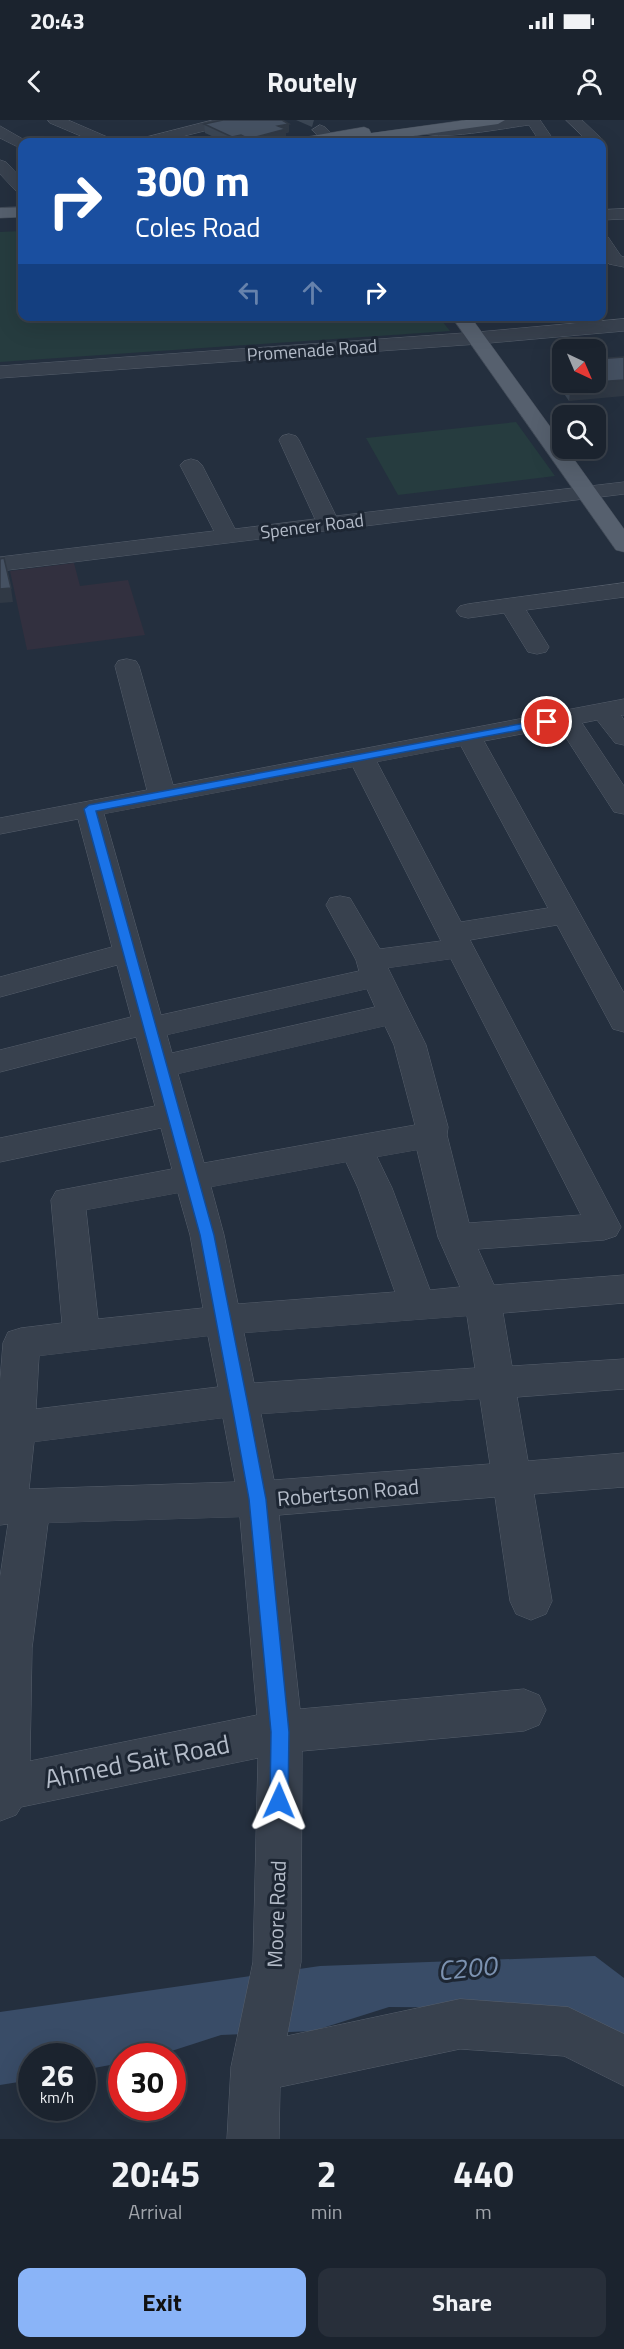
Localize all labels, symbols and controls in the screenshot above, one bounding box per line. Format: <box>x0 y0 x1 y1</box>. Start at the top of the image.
text: 20:43 <box>30 4 85 38</box>
text: Routely <box>267 61 357 102</box>
icon: back <box>18 65 51 98</box>
icon: person <box>573 65 606 98</box>
text: 300 m <box>135 148 250 212</box>
icon: right <box>36 162 114 240</box>
text: Coles Road <box>135 206 261 247</box>
icon: left <box>233 276 266 309</box>
icon: ahead <box>296 276 329 309</box>
icon: right <box>359 276 392 309</box>
street label: Promenade Road <box>246 332 378 368</box>
north arrow <box>552 339 606 393</box>
map controls <box>552 339 606 459</box>
button: search <box>552 405 606 459</box>
street label: Spencer Road <box>259 506 365 546</box>
pin <box>521 696 572 747</box>
icon: arrive <box>530 705 563 738</box>
street label: Robertson Road <box>276 1470 420 1514</box>
street label: Ahmed Sait Road <box>41 1724 233 1798</box>
position arrow <box>247 1769 311 1833</box>
street label: Moore Road <box>258 1860 294 1968</box>
water label: C200 <box>436 1943 500 1990</box>
speed limit sign: 30 <box>108 2043 186 2121</box>
text: 26 <box>40 2052 74 2098</box>
text: km/h <box>40 2086 74 2109</box>
text: 20:45 <box>110 2146 200 2201</box>
text: 2 <box>317 2146 337 2201</box>
text: 440 <box>453 2146 514 2201</box>
text: Arrival <box>128 2196 183 2227</box>
text: min <box>311 2196 343 2227</box>
text: m <box>475 2196 492 2227</box>
button: Exit <box>18 2268 306 2337</box>
button: Share <box>318 2268 606 2337</box>

